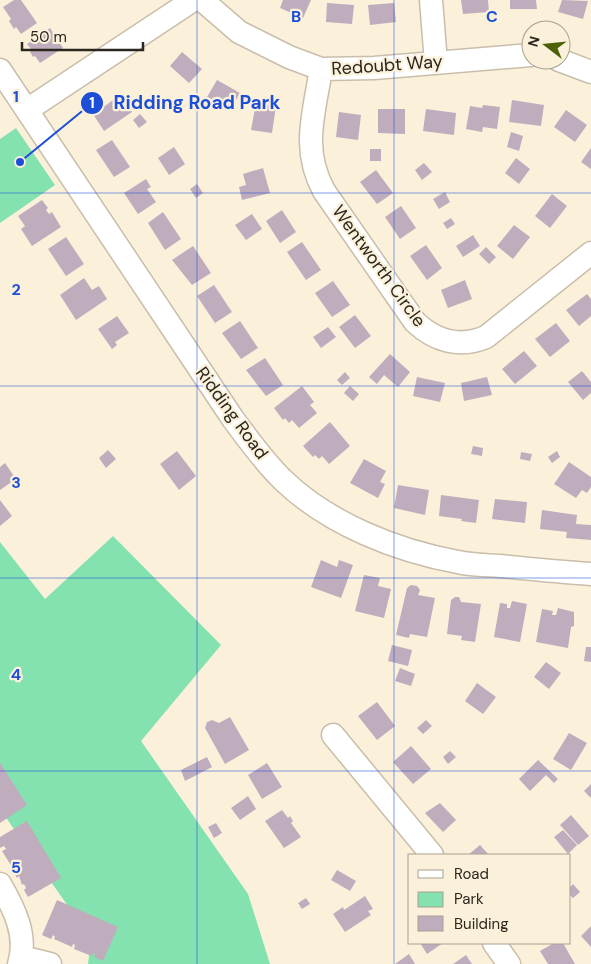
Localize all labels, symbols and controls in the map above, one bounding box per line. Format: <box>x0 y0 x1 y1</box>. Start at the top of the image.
text: B <box>291 6 301 27</box>
text: C <box>486 6 498 27</box>
scale bar <box>22 20 144 52</box>
north arrow <box>521 20 571 70</box>
text: 50 m <box>30 27 67 47</box>
text: N <box>523 34 544 49</box>
street label: Redoubt Way <box>331 49 443 81</box>
text: 1 <box>13 86 19 107</box>
callout: Ridding Road Park <box>79 86 291 120</box>
text: Ridding Road Park <box>114 90 280 115</box>
text: 1 <box>89 93 95 113</box>
street label: Wentworth Circle <box>327 200 431 332</box>
text: 2 <box>11 279 21 300</box>
street label: Ridding Road <box>190 362 274 464</box>
text: 3 <box>11 472 21 493</box>
text: 4 <box>11 664 21 685</box>
legend <box>408 854 571 944</box>
text: 5 <box>11 857 21 878</box>
text: Road <box>454 864 489 884</box>
text: Park <box>454 889 484 909</box>
text: Building <box>454 914 509 934</box>

